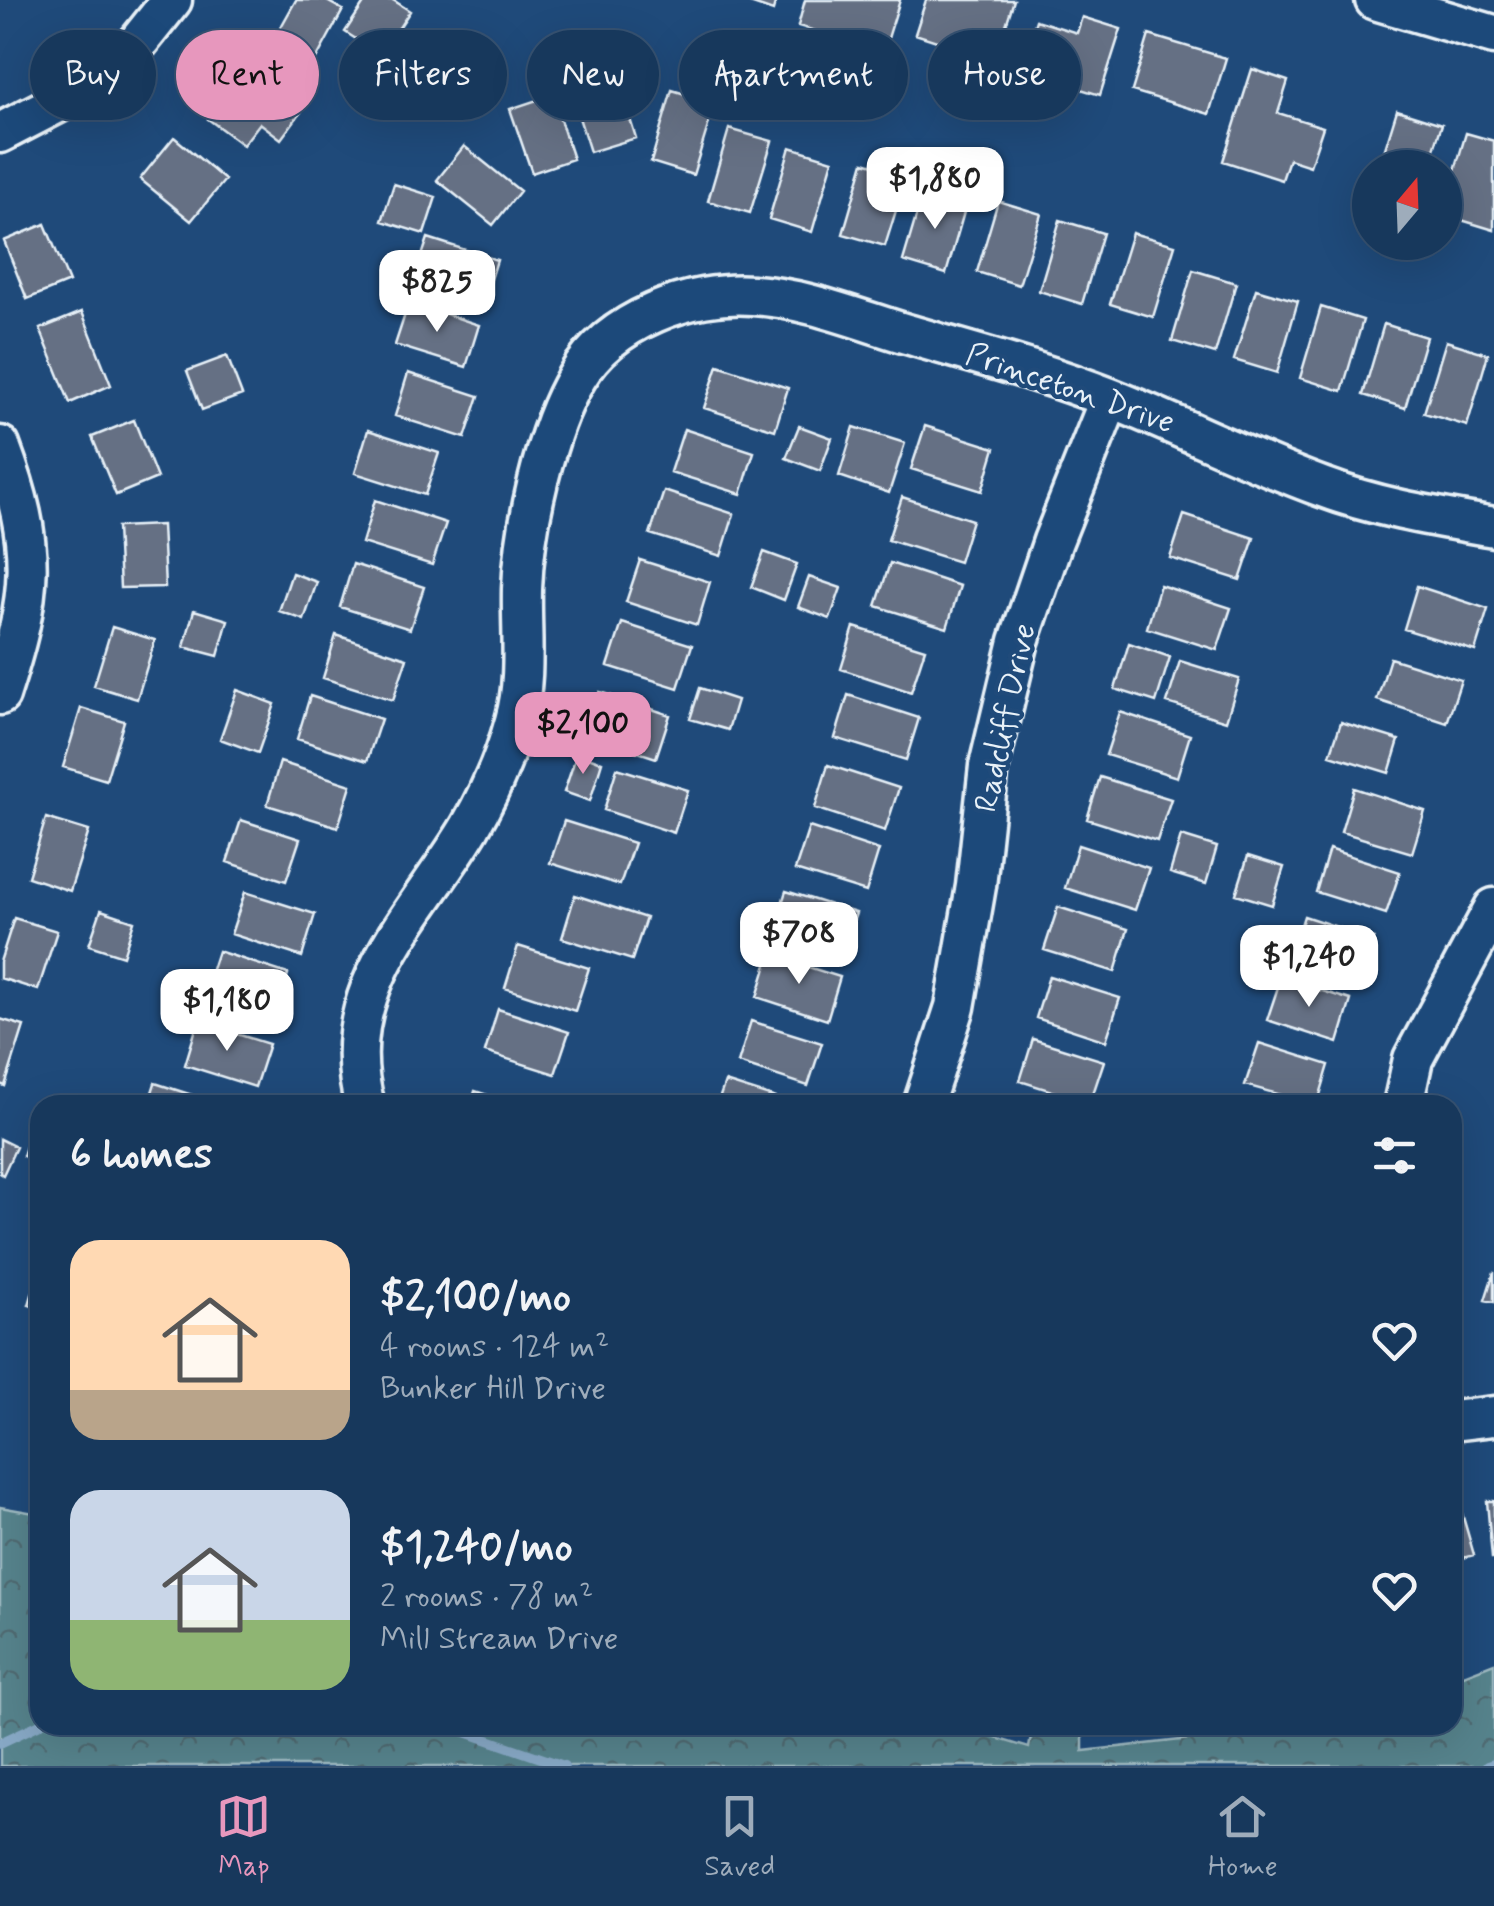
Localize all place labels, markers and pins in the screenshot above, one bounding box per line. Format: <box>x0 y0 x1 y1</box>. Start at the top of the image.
pin: $1,880 <box>854 147 1016 232</box>
pin: $825 <box>378 250 496 335</box>
pin: $2,100 <box>502 692 664 777</box>
pin: $708 <box>740 902 858 987</box>
pin: $1,240 <box>1228 925 1390 1010</box>
pin: $1,180 <box>146 969 308 1054</box>

